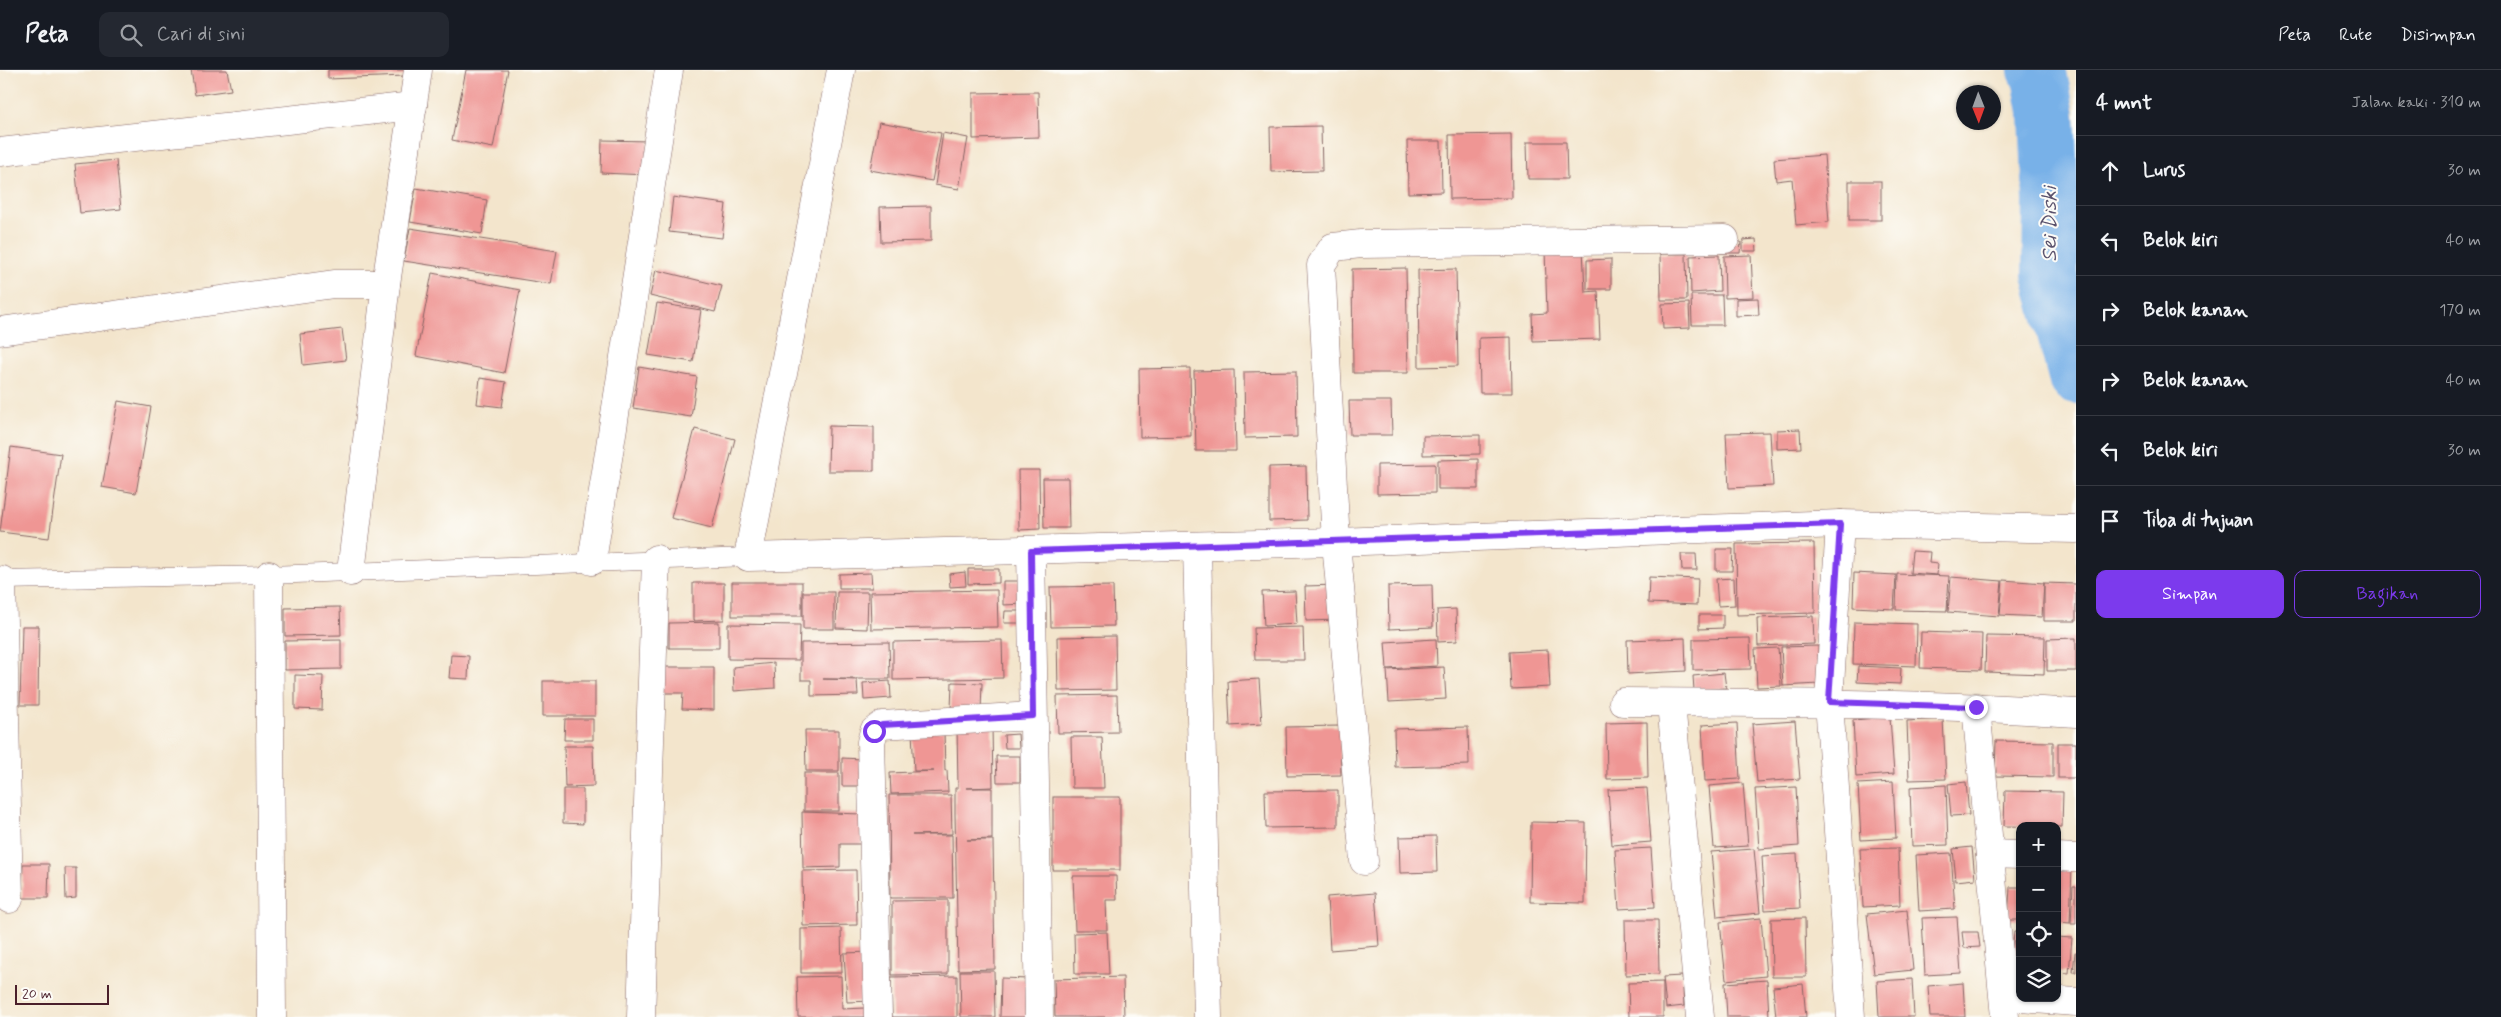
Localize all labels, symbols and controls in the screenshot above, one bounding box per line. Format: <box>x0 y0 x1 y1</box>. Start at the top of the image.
search box <box>99 12 449 57</box>
text: Peta <box>25 19 69 50</box>
icon: search <box>117 21 145 49</box>
text: Cari di sini <box>157 22 245 47</box>
text: Peta <box>2278 23 2311 47</box>
text: Rute <box>2339 23 2372 47</box>
text: Disimpan <box>2400 23 2476 47</box>
north arrow <box>1956 85 2001 130</box>
text: 4 mnt <box>2096 89 2152 117</box>
text: Jalan kaki · 310 m <box>2352 92 2481 113</box>
icon: ahead <box>2096 157 2124 185</box>
text: Lurus <box>2143 158 2185 183</box>
text: 30 m <box>2448 160 2481 181</box>
water label: Sei Diski <box>2036 184 2064 262</box>
icon: left <box>2096 227 2124 255</box>
text: Belok kiri <box>2143 228 2218 253</box>
text: 40 m <box>2445 230 2481 251</box>
icon: right <box>2096 297 2124 325</box>
text: Belok kanan <box>2143 298 2248 323</box>
text: 170 m <box>2439 300 2481 321</box>
icon: right <box>2096 367 2124 395</box>
text: Belok kanan <box>2143 368 2248 393</box>
text: 40 m <box>2445 370 2481 391</box>
icon: left <box>2096 437 2124 465</box>
text: Belok kiri <box>2143 438 2218 463</box>
text: 30 m <box>2448 440 2481 461</box>
icon: arrive <box>2096 507 2124 535</box>
text: Tiba di tujuan <box>2143 508 2254 533</box>
button: Simpan <box>2096 570 2284 618</box>
button: Bagikan <box>2294 570 2481 618</box>
route end <box>1965 696 1988 719</box>
route start <box>863 720 886 743</box>
map controls <box>2016 822 2061 1002</box>
button: + <box>2016 822 2061 867</box>
button: − <box>2016 867 2061 912</box>
button: locate <box>2016 912 2061 957</box>
button: layers <box>2016 957 2061 1002</box>
scale bar <box>15 982 109 1005</box>
text: 20 m <box>22 985 52 1003</box>

